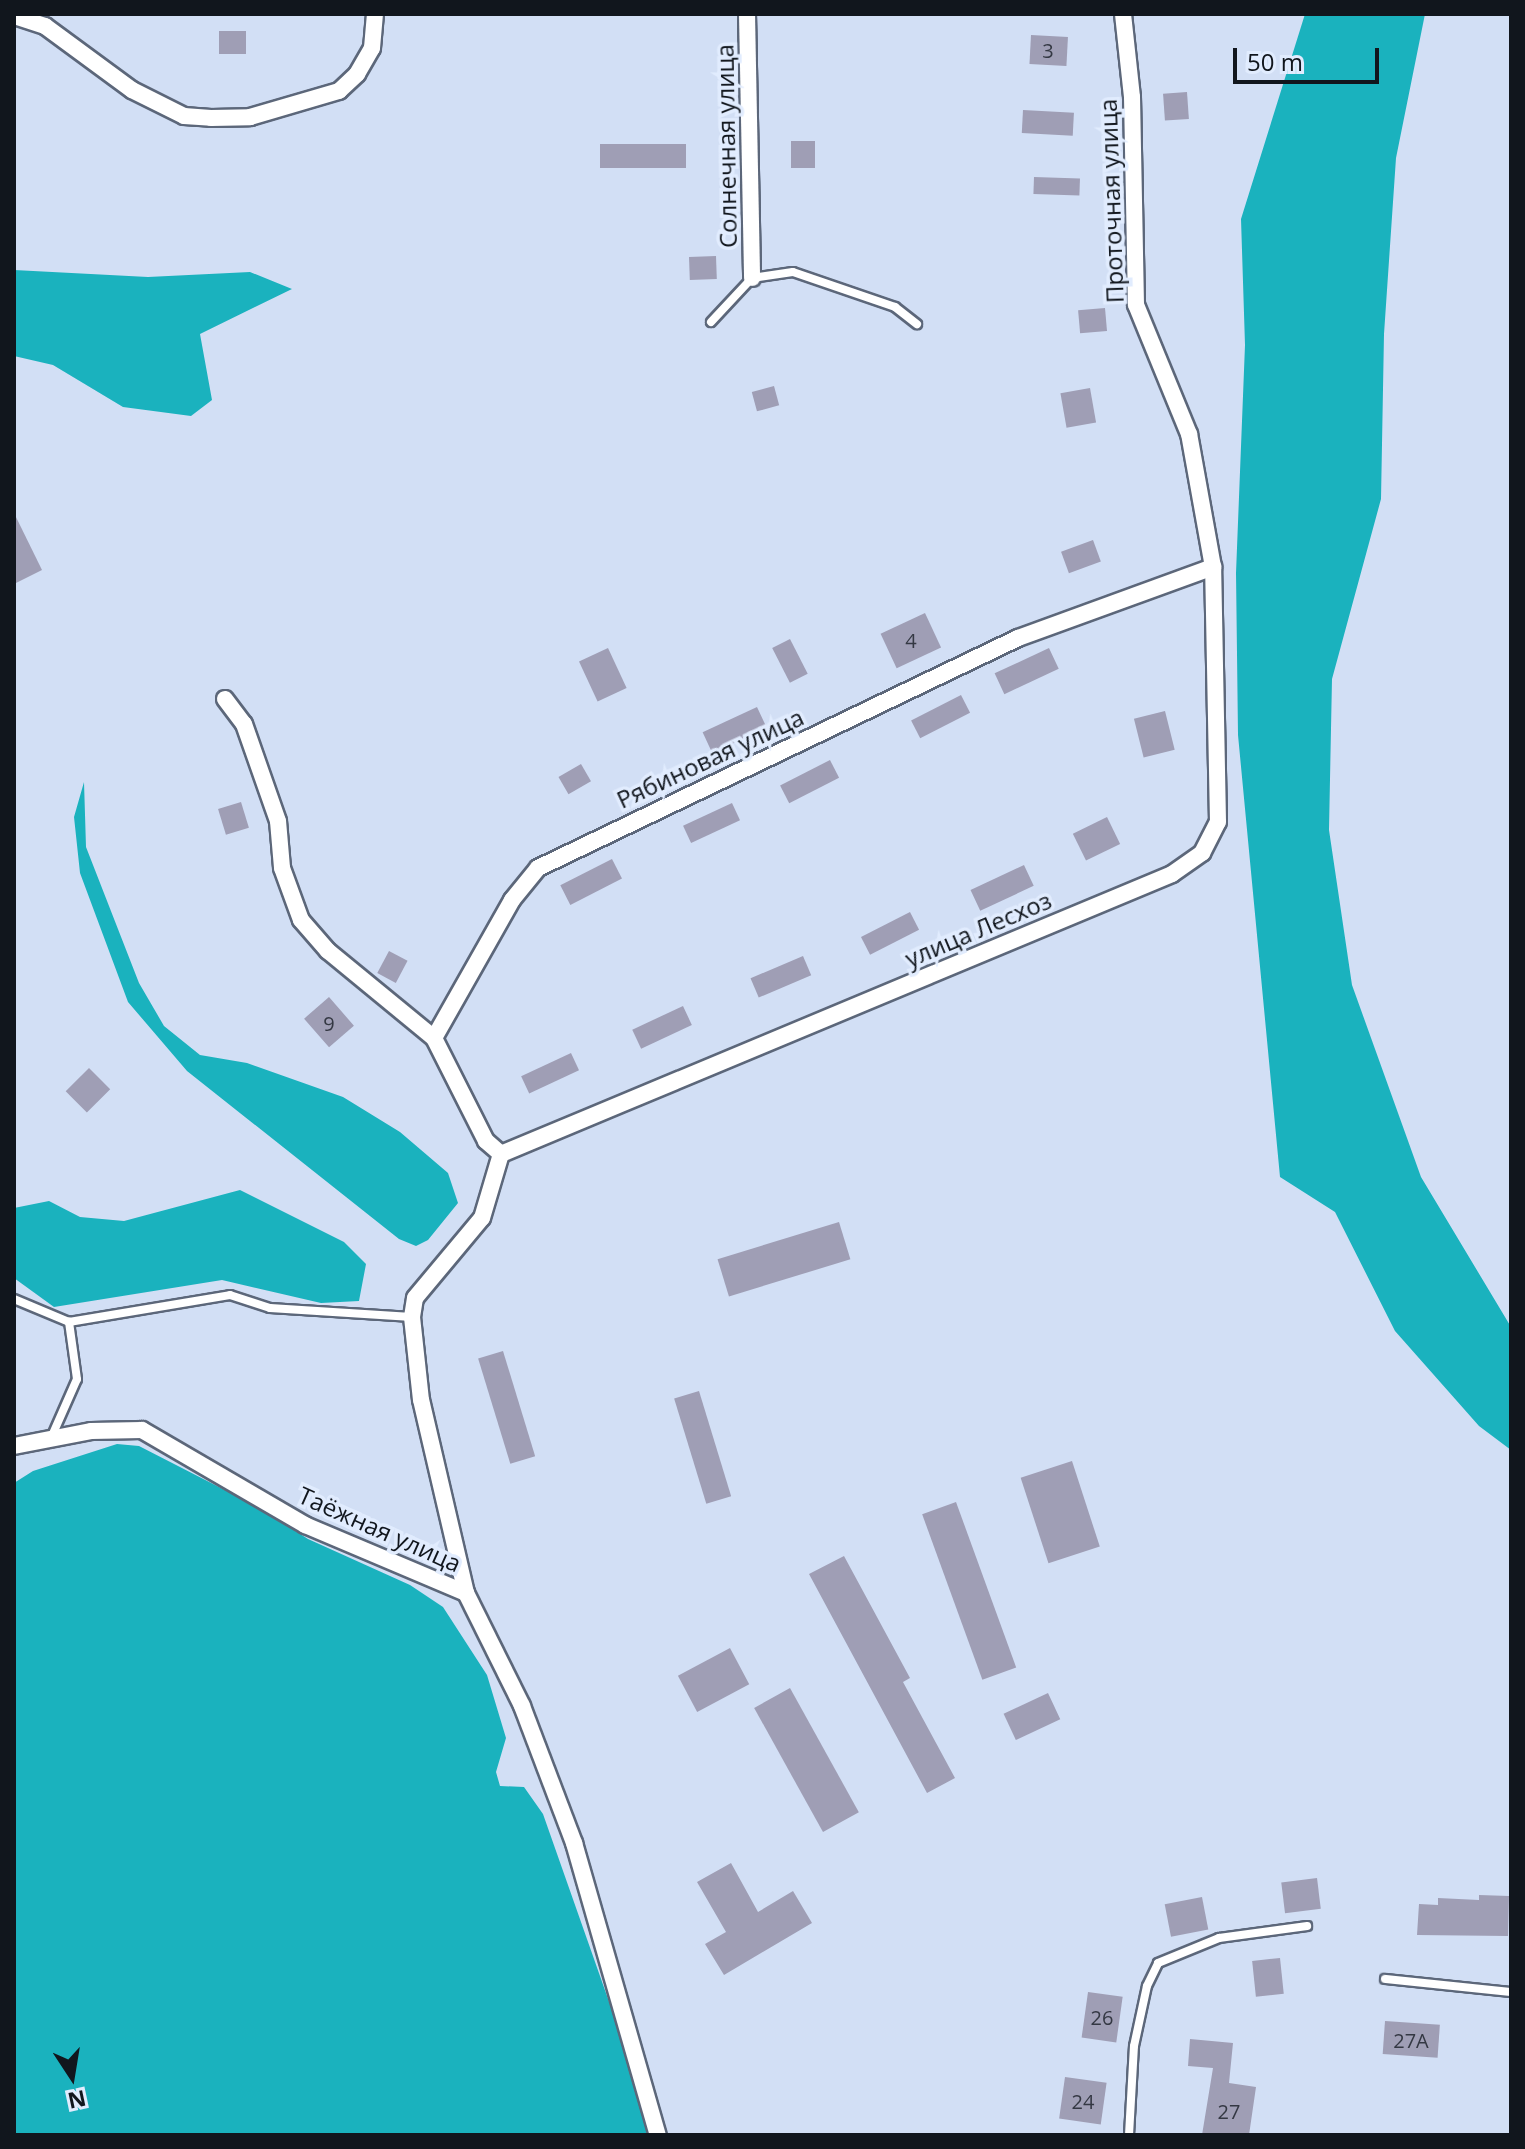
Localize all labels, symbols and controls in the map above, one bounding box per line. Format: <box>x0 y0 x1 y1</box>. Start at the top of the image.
scale bar <box>1237 32 1383 82</box>
house number: 3 <box>1042 38 1054 62</box>
street label: Солнечная улица <box>710 44 742 248</box>
text: 50 m <box>1247 45 1303 78</box>
street label: Проточная улица <box>1093 98 1129 304</box>
house number: 4 <box>905 628 917 652</box>
street label: Рябиновая улица <box>612 702 808 814</box>
street label: улица Лесхоз <box>901 885 1055 973</box>
house number: 9 <box>323 1011 335 1035</box>
street label: Таёжная улица <box>294 1480 466 1578</box>
house number: 26 <box>1091 2005 1113 2029</box>
house number: 27А <box>1393 2028 1429 2052</box>
north arrow <box>32 2037 112 2117</box>
text: N <box>65 2084 89 2117</box>
house number: 24 <box>1072 2089 1094 2113</box>
house number: 27 <box>1218 2099 1240 2123</box>

